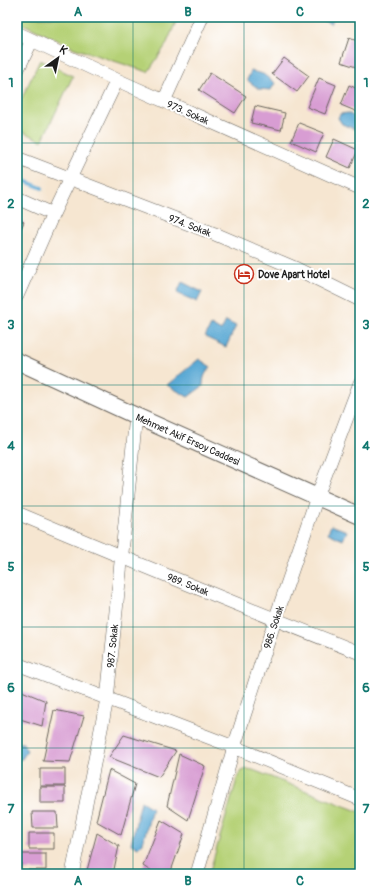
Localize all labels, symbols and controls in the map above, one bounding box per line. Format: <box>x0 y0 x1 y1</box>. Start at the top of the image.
text: A <box>74 4 83 20</box>
text: B <box>184 4 192 20</box>
text: C <box>296 4 304 20</box>
north arrow <box>38 38 78 78</box>
text: K <box>57 43 70 57</box>
text: 1 <box>8 75 14 91</box>
text: 1 <box>363 75 369 91</box>
street label: 973. Sokak <box>165 98 211 128</box>
text: 2 <box>7 196 15 212</box>
text: 2 <box>362 196 370 212</box>
street label: 974. Sokak <box>167 212 213 240</box>
hotel icon: Dove Apart Hotel <box>233 263 255 285</box>
place label: Dove Apart Hotel <box>258 269 330 281</box>
text: 3 <box>7 317 15 333</box>
text: 3 <box>362 317 370 333</box>
street label: Mehmet Akif Ersoy Caddesi <box>134 412 242 468</box>
text: 4 <box>7 438 15 454</box>
text: 4 <box>362 438 370 454</box>
text: 5 <box>7 559 15 575</box>
text: 5 <box>362 559 370 575</box>
street label: 989. Sokak <box>165 571 211 599</box>
street label: 986. Sokak <box>261 603 287 650</box>
street label: 987. Sokak <box>105 623 121 669</box>
text: 6 <box>7 680 15 696</box>
text: 6 <box>362 680 370 696</box>
text: 7 <box>8 801 15 817</box>
text: 7 <box>363 801 370 817</box>
text: A <box>74 873 83 889</box>
text: B <box>184 873 192 889</box>
text: C <box>296 873 304 889</box>

